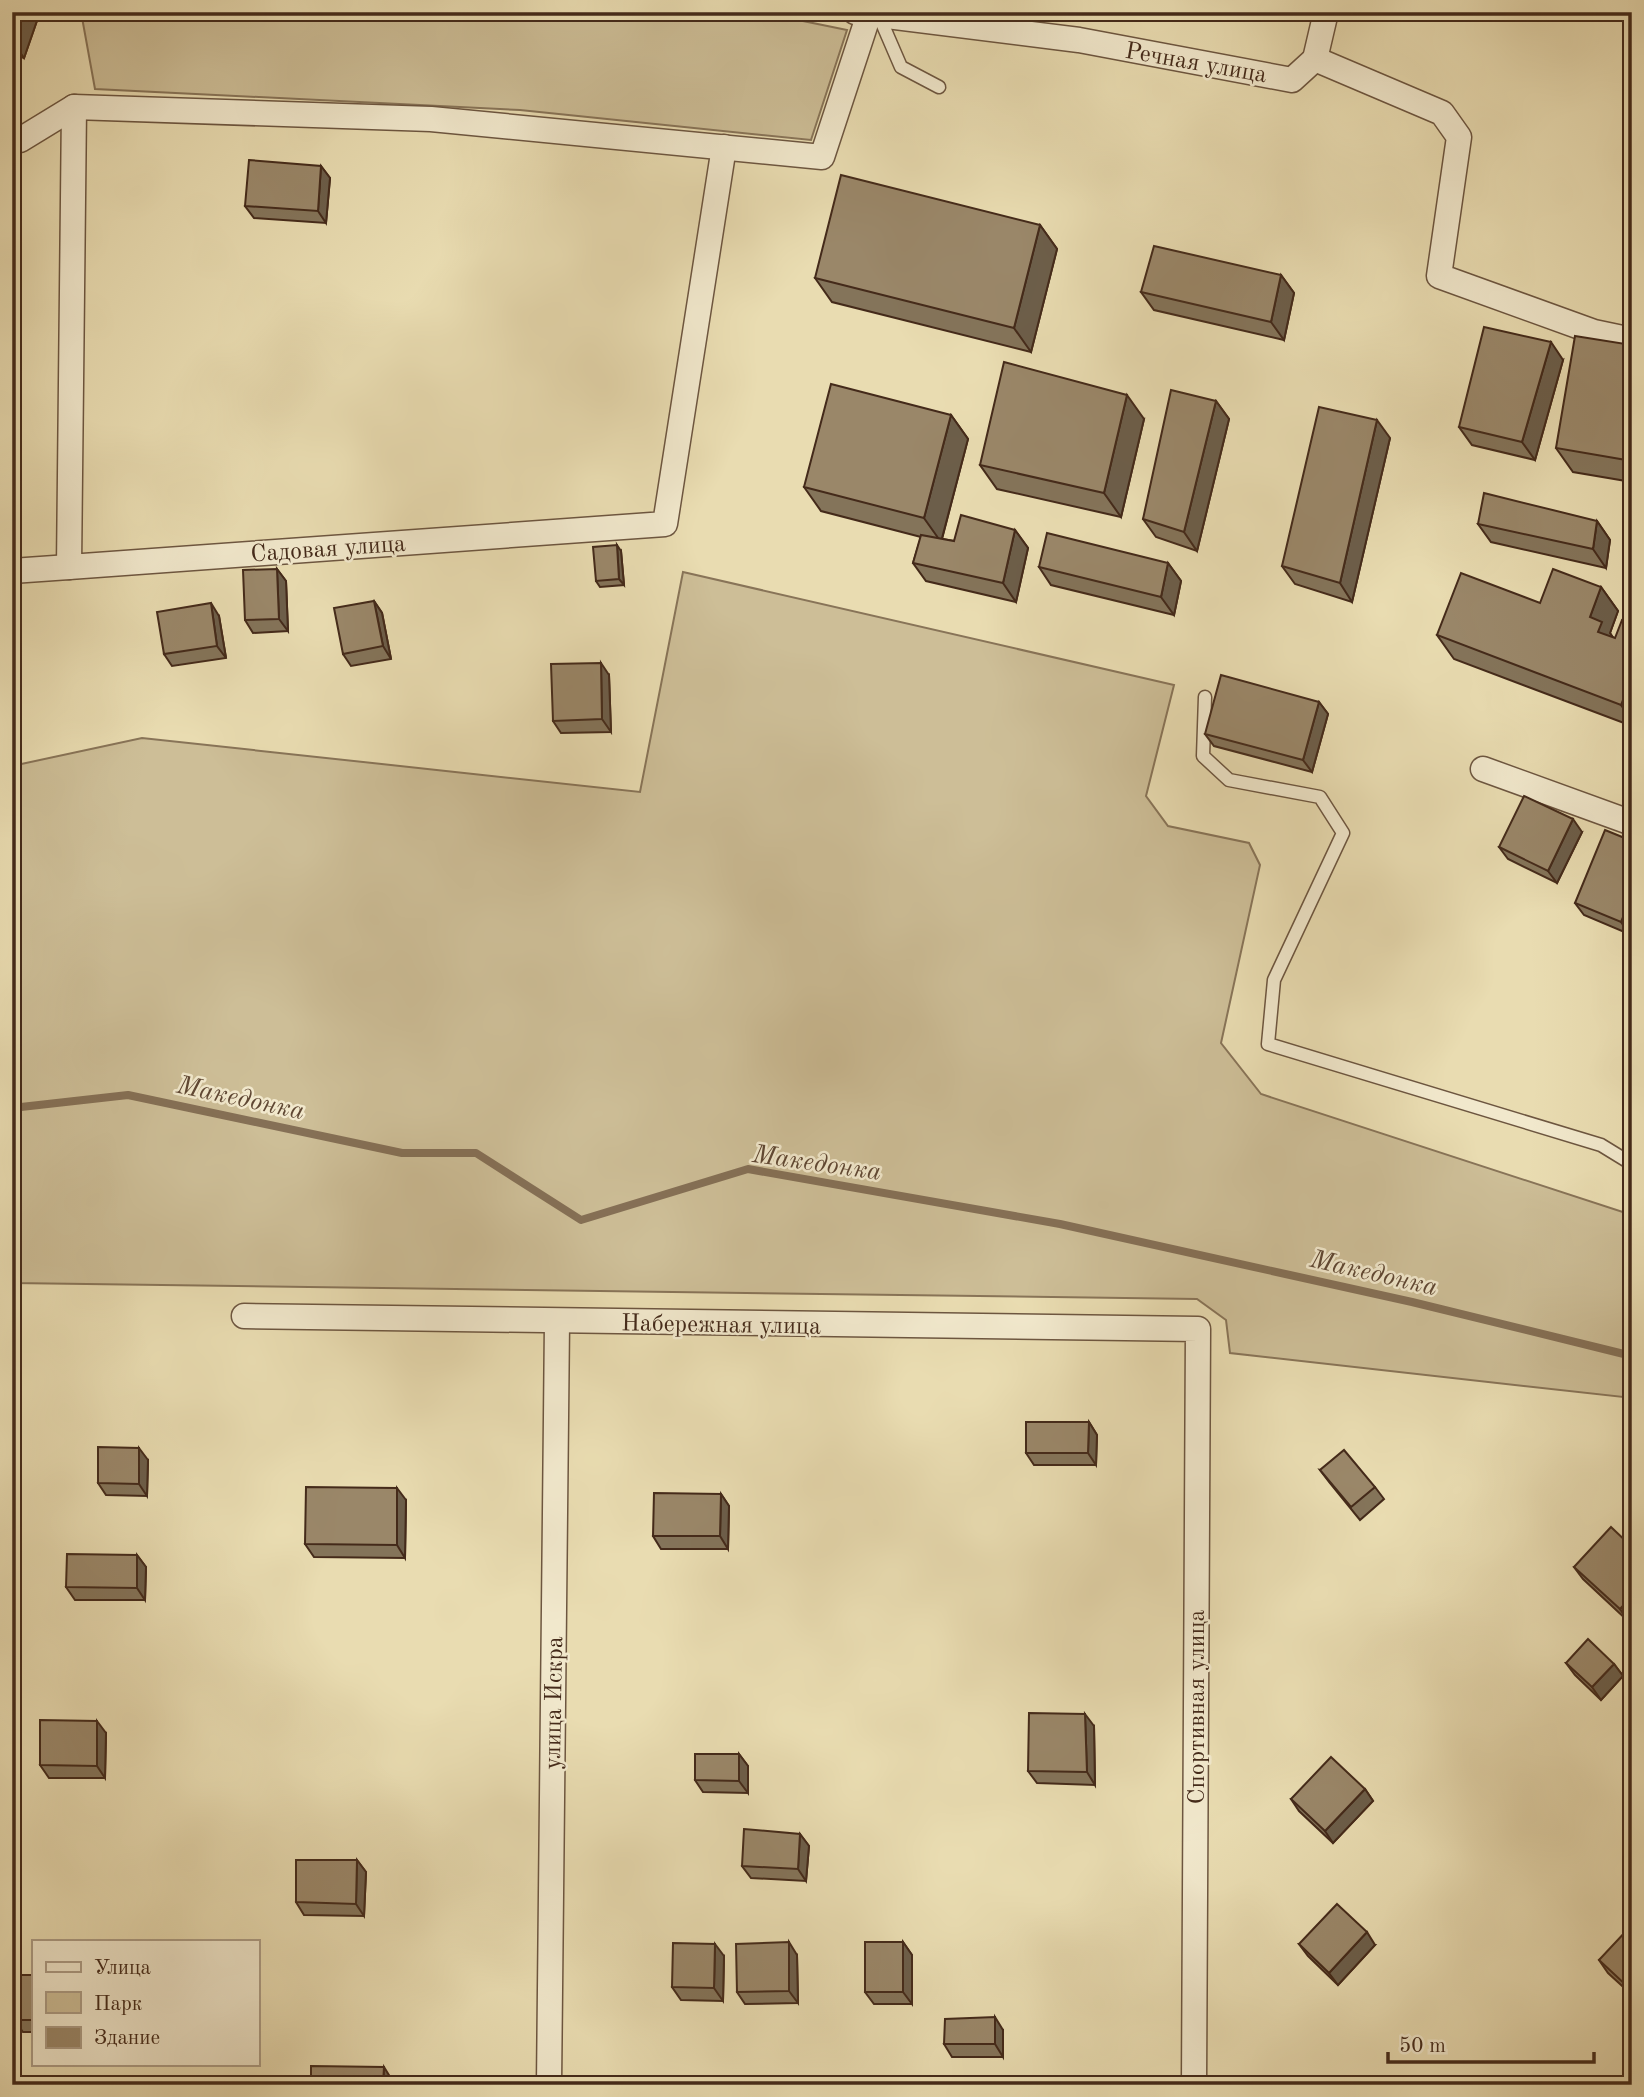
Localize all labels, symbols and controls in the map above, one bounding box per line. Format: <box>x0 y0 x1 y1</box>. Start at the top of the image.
street label: Речная улица <box>1123 40 1269 88</box>
street label: Садовая улица <box>250 533 407 567</box>
water label: Македонка <box>173 1073 307 1125</box>
water label: Македонка <box>750 1142 883 1186</box>
water label: Македонка <box>1306 1246 1440 1301</box>
street label: Набережная улица <box>621 1312 821 1340</box>
street label: Спортивная улица <box>1186 1609 1210 1804</box>
street label: улица Искра <box>542 1636 568 1770</box>
legend <box>32 1940 259 2066</box>
text: Улица <box>94 1958 151 1979</box>
text: Парк <box>94 1994 143 2015</box>
scale bar <box>1388 2020 1595 2064</box>
text: Здание <box>94 2028 160 2049</box>
text: 50 m <box>1399 2036 1446 2057</box>

